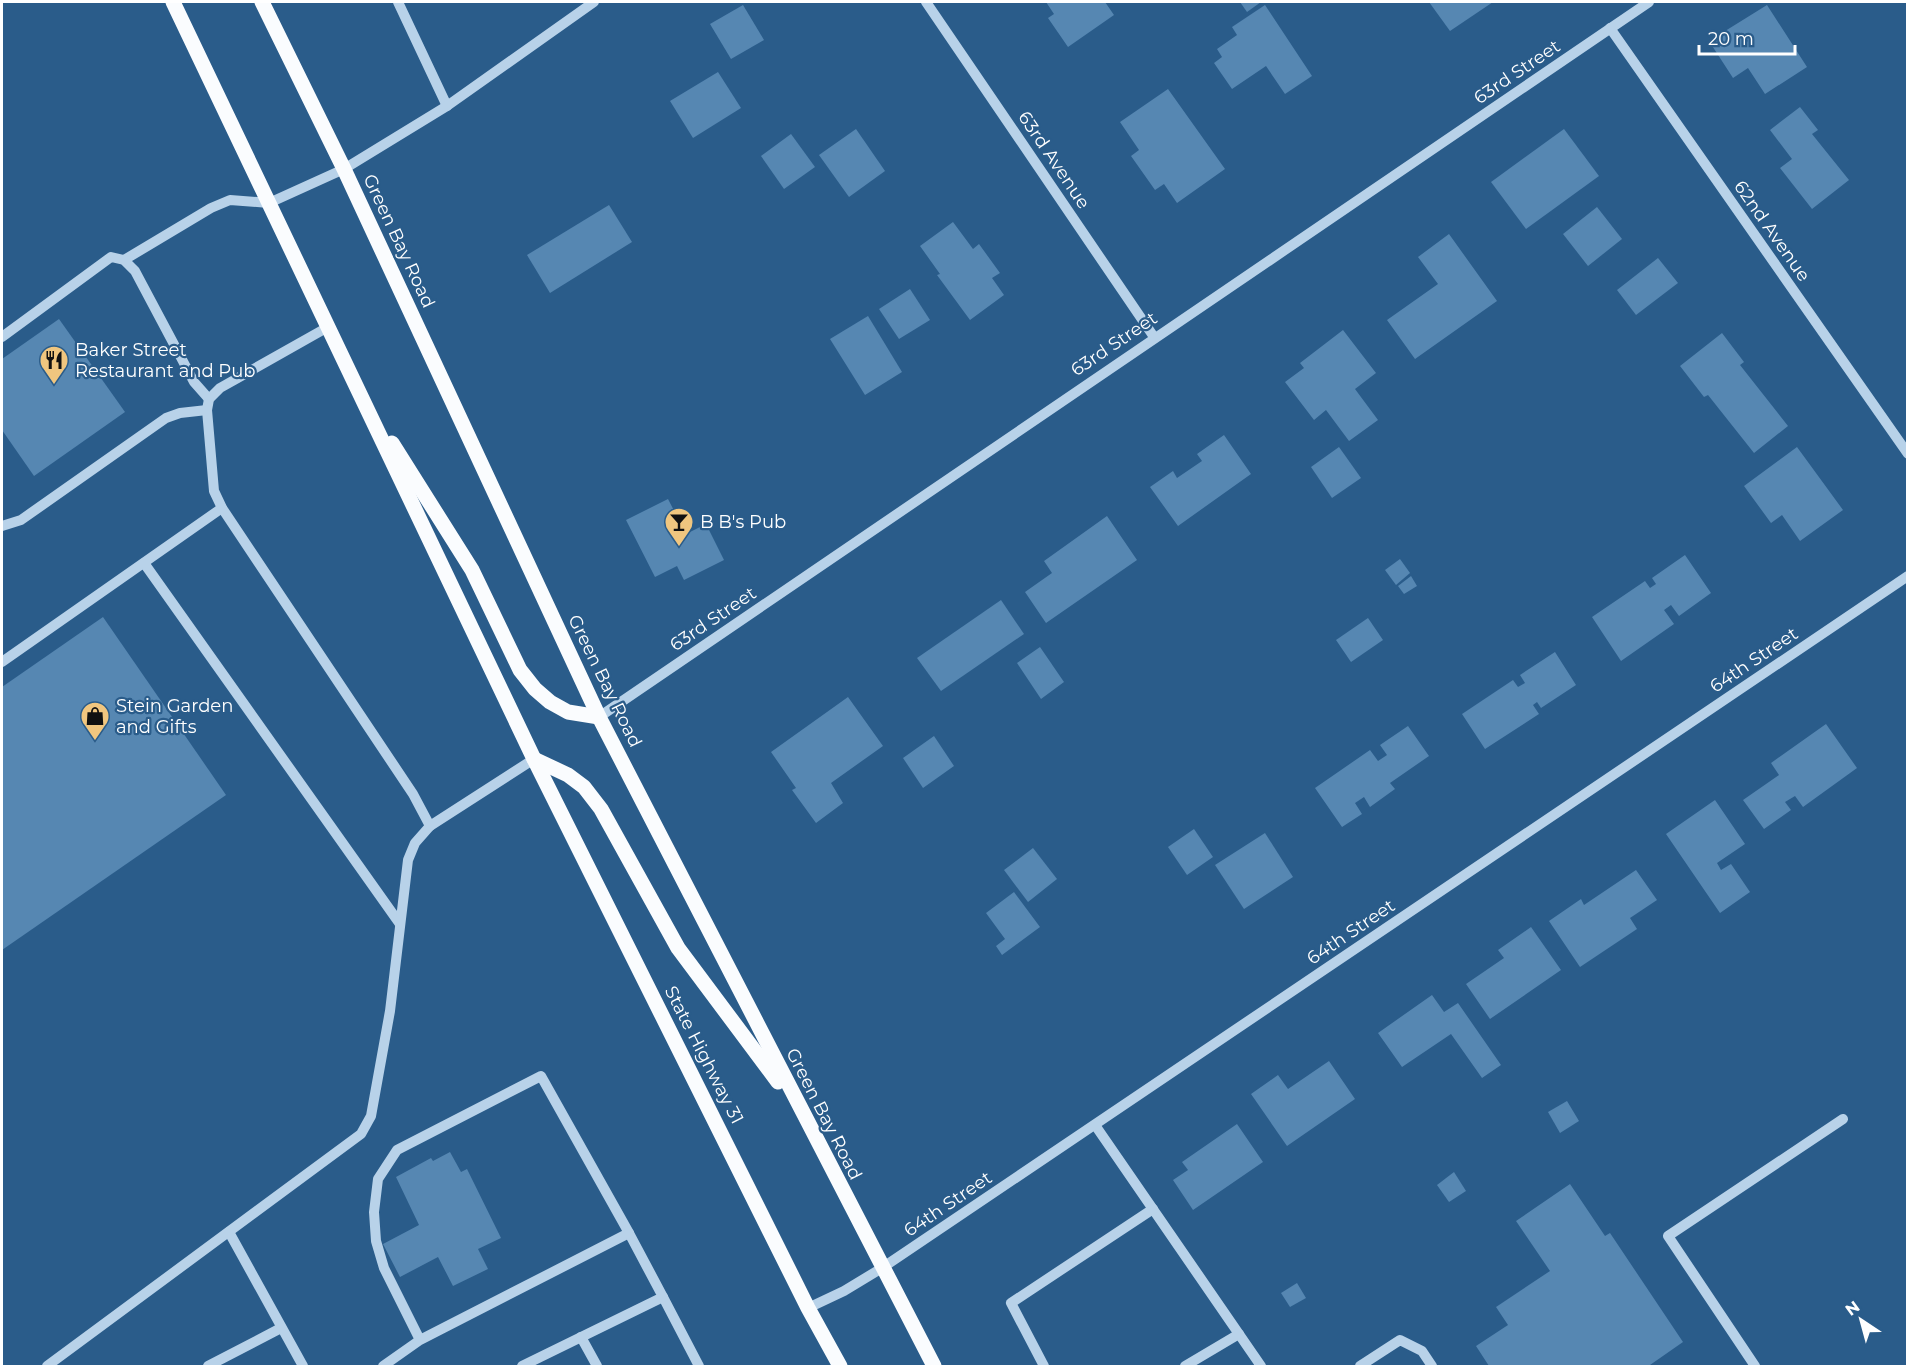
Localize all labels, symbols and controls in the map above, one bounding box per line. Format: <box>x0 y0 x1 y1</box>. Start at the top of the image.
scale bar <box>1699 18 1795 56</box>
text: 20 m <box>1708 28 1754 50</box>
street label: 63rd Street <box>1470 35 1564 109</box>
street label: 63rd Avenue <box>1013 107 1095 213</box>
street label: Green Bay Road <box>358 171 440 311</box>
street label: 62nd Avenue <box>1729 176 1815 286</box>
street label: 63rd Street <box>1067 307 1161 381</box>
place label: Baker Street Restaurant and Pub <box>75 339 256 382</box>
restaurant icon: Baker Street Restaurant and Pub <box>38 344 70 386</box>
bar icon: B B's Pub <box>663 506 695 548</box>
place label: B B's Pub <box>700 511 786 533</box>
street label: 63rd Street <box>666 582 760 656</box>
street label: Green Bay Road <box>563 611 647 751</box>
street label: 64th Street <box>1706 623 1802 697</box>
place label: Stein Garden and Gifts <box>116 695 233 738</box>
shop icon: Stein Garden and Gifts <box>79 700 111 742</box>
street label: 64th Street <box>1303 895 1399 969</box>
street label: State Highway 31 <box>660 982 748 1128</box>
street label: Green Bay Road <box>781 1044 867 1184</box>
street label: 64th Street <box>900 1167 996 1241</box>
north arrow <box>1831 1290 1891 1350</box>
text: N <box>1842 1297 1863 1320</box>

